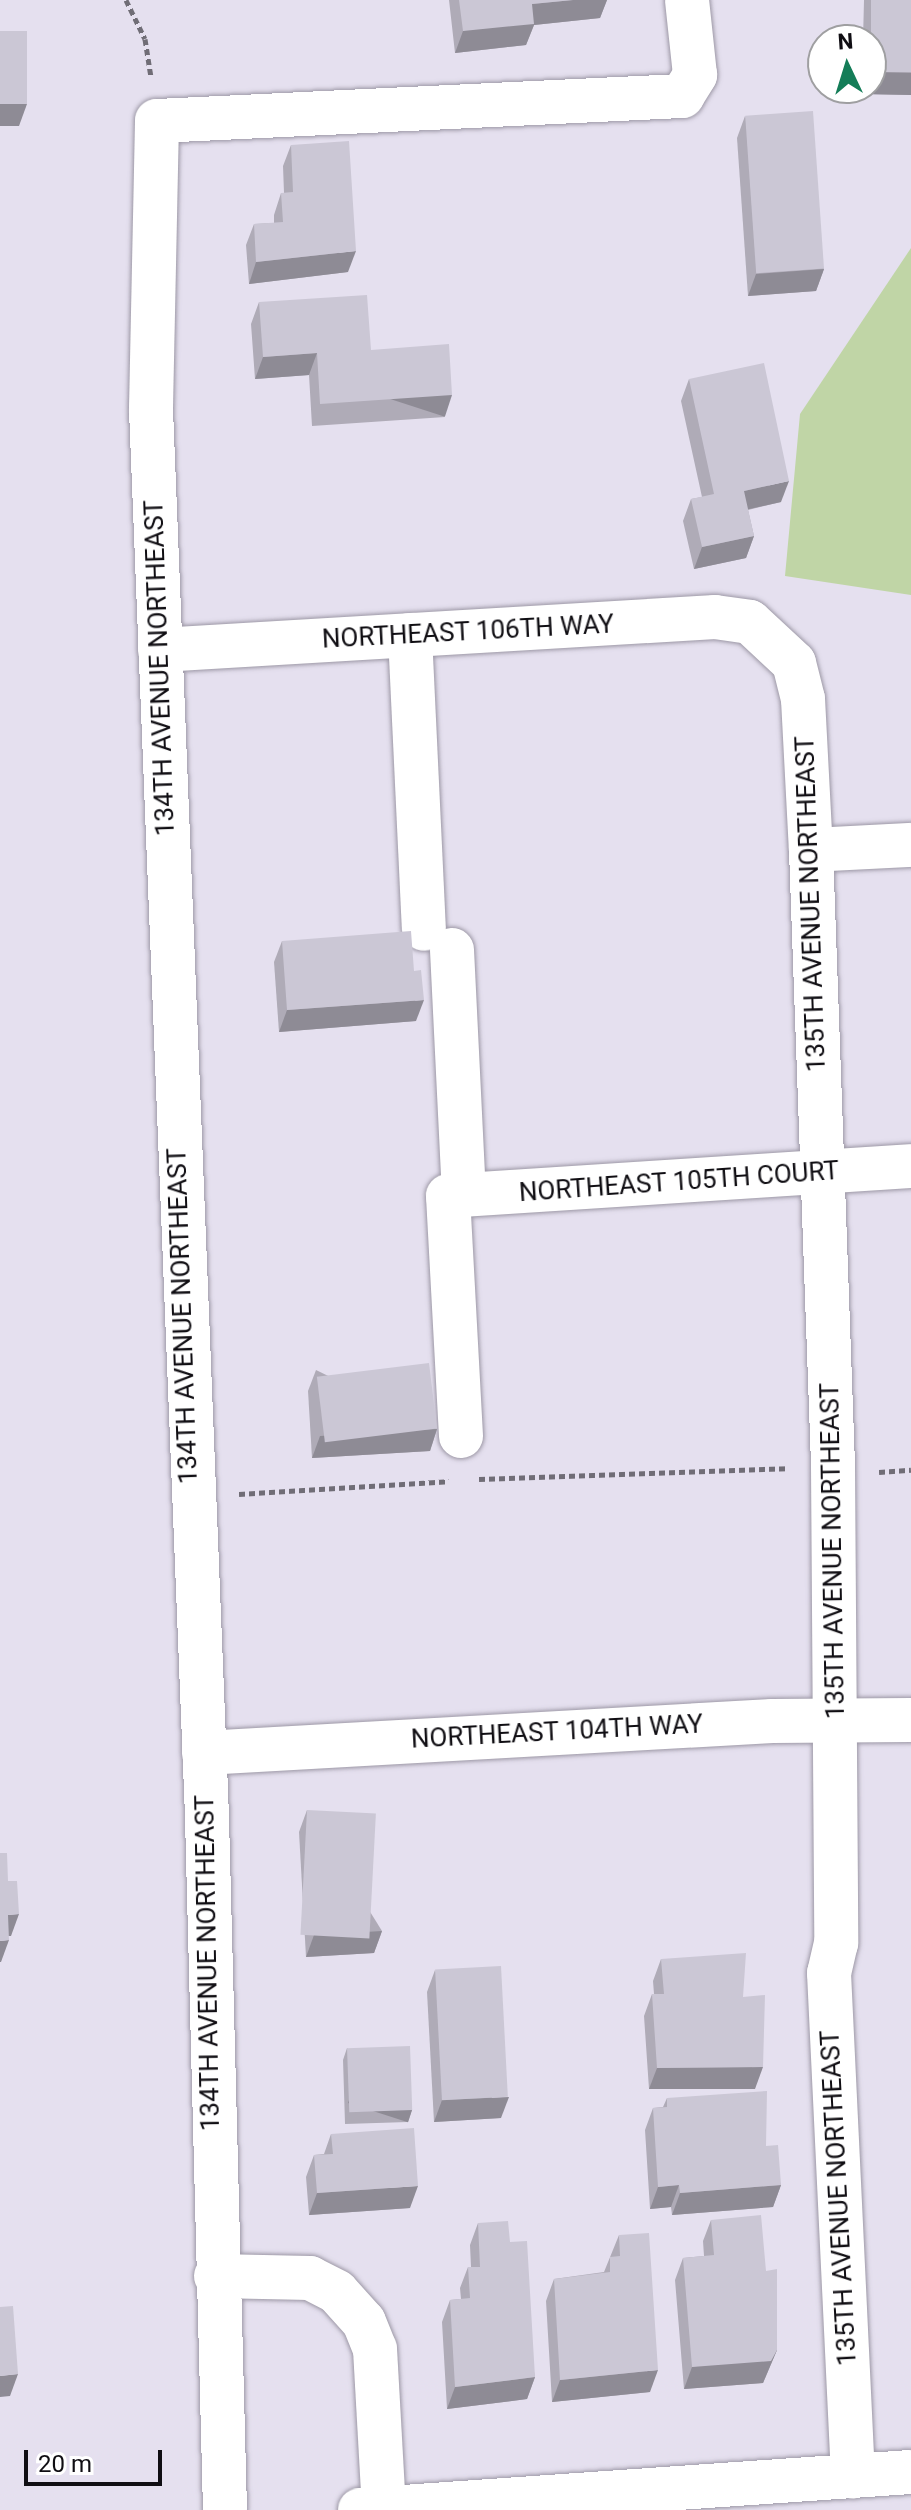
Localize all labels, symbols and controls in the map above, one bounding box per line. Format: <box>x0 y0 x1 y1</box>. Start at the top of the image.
north arrow <box>807 24 887 104</box>
text: N <box>837 29 854 55</box>
street label: 134TH AVENUE NORTHEAST <box>139 499 181 837</box>
street label: NORTHEAST 106TH WAY <box>321 609 615 655</box>
street label: 135TH AVENUE NORTHEAST <box>790 735 832 1073</box>
street label: 134TH AVENUE NORTHEAST <box>162 1147 204 1485</box>
street label: NORTHEAST 105TH COURT <box>518 1155 840 1209</box>
street label: 135TH AVENUE NORTHEAST <box>814 1383 852 1719</box>
street label: NORTHEAST 104TH WAY <box>410 1709 704 1755</box>
street label: 134TH AVENUE NORTHEAST <box>189 1795 227 2131</box>
street label: 135TH AVENUE NORTHEAST <box>815 2029 863 2367</box>
scale bar <box>28 2434 166 2484</box>
text: 20 m <box>38 2450 92 2478</box>

